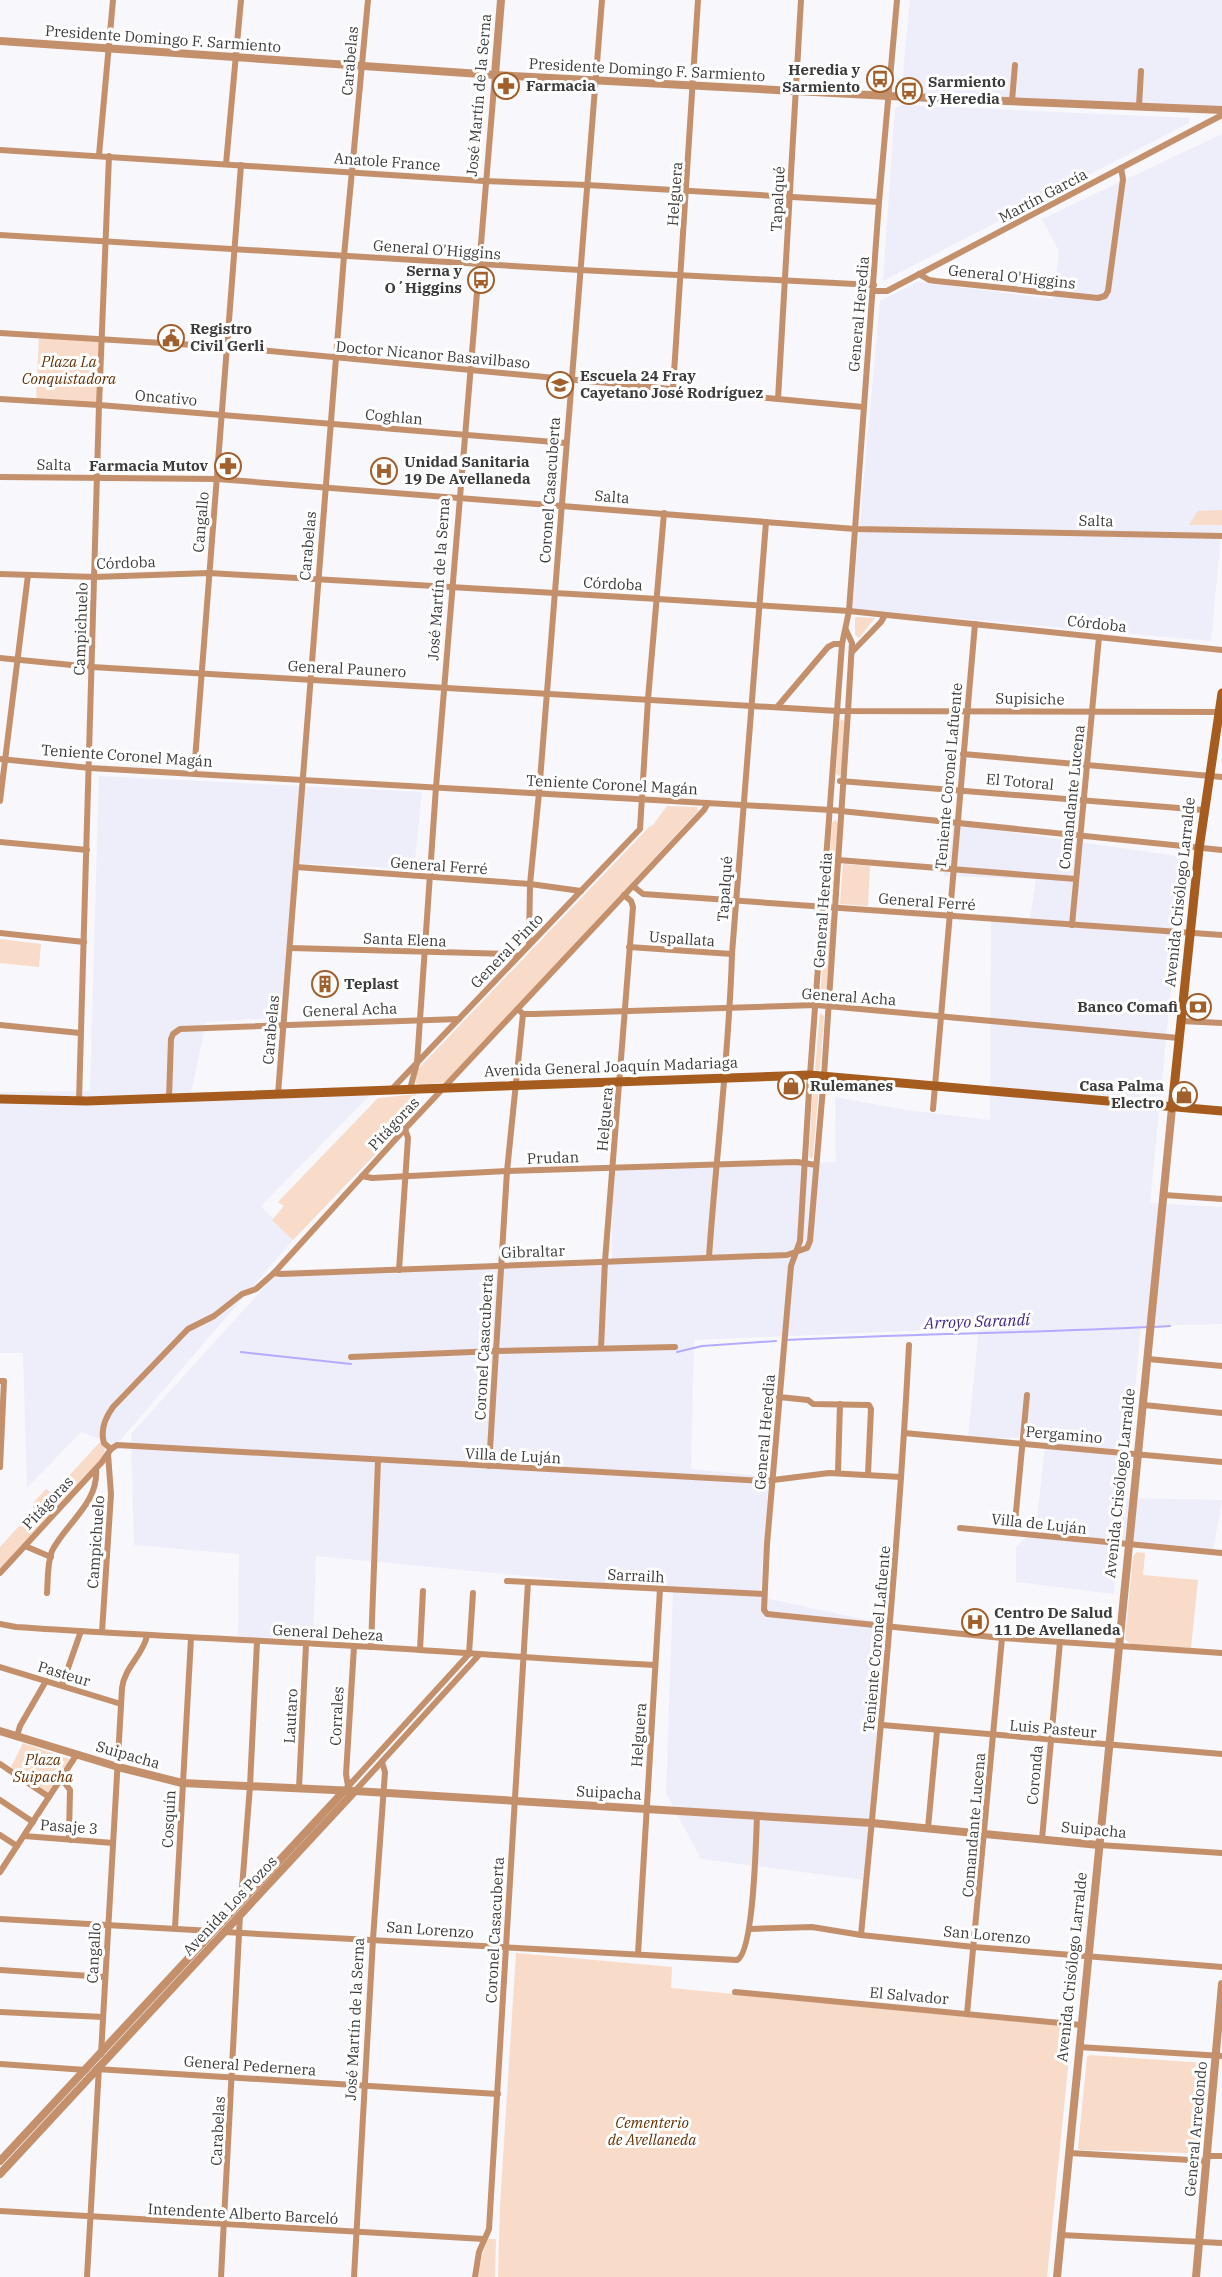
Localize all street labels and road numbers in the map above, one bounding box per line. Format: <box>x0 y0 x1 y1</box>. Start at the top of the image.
street label: José Martín de la Serna <box>462 13 495 177</box>
street label: Presidente Domingo F. Sarmiento <box>44 21 282 56</box>
street label: Carabelas <box>337 25 362 96</box>
street label: Presidente Domingo F. Sarmiento <box>528 54 766 85</box>
street label: Anatole France <box>333 148 441 175</box>
street label: Helguera <box>663 161 686 227</box>
street label: Martín García <box>995 164 1090 227</box>
street label: Tapalqué <box>766 166 789 232</box>
street label: General O'Higgins <box>373 236 502 263</box>
street label: General Heredia <box>844 255 873 373</box>
street label: General O'Higgins <box>947 260 1077 293</box>
street label: Doctor Nicanor Basavilbaso <box>335 337 531 372</box>
street label: Oncativo <box>134 385 198 410</box>
street label: Coghlan <box>364 405 424 429</box>
street label: Coronel Casacuberta <box>535 416 564 564</box>
street label: Salta <box>36 455 72 474</box>
street label: Salta <box>594 486 630 507</box>
street label: Cangallo <box>188 491 213 553</box>
street label: José Martín de la Serna <box>423 497 454 661</box>
street label: Carabelas <box>295 510 320 581</box>
street label: Salta <box>1078 511 1114 530</box>
street label: Córdoba <box>96 552 156 573</box>
street label: Córdoba <box>583 572 643 595</box>
street label: Campichuelo <box>69 582 92 676</box>
street label: Córdoba <box>1066 611 1128 636</box>
street label: General Paunero <box>287 656 407 681</box>
street label: Teniente Coronel Lafuente <box>931 682 966 870</box>
street label: Supisiche <box>995 688 1065 709</box>
street label: Comandante Lucena <box>1054 724 1089 870</box>
street label: Teniente Coronel Magán <box>41 740 214 771</box>
street label: El Totoral <box>985 769 1055 794</box>
street label: Teniente Coronel Magán <box>526 771 699 799</box>
street label: Avenida Crisólogo Larralde <box>1160 796 1199 988</box>
street label: General Heredia <box>809 851 836 968</box>
street label: General Ferré <box>390 853 488 878</box>
street label: Tapalqué <box>713 856 736 922</box>
street label: General Ferré <box>878 889 976 914</box>
street label: General Pinto <box>466 909 547 992</box>
street label: Uspallata <box>648 927 716 950</box>
street label: Santa Elena <box>363 929 447 950</box>
street label: General Acha <box>801 984 897 1009</box>
street label: Carabelas <box>258 994 283 1065</box>
street label: General Acha <box>302 998 398 1021</box>
street label: Avenida General Joaquín Madariaga <box>484 1053 738 1080</box>
street label: Helguera <box>592 1086 617 1152</box>
street label: Pitágoras <box>364 1093 423 1154</box>
street label: Prudan <box>526 1147 580 1168</box>
street label: Gibraltar <box>501 1241 566 1262</box>
street label: Coronel Casacuberta <box>470 1273 497 1421</box>
street label: General Heredia <box>750 1373 779 1491</box>
street label: Avenida Crisólogo Larralde <box>1100 1387 1139 1579</box>
street label: Pergamino <box>1025 1422 1103 1447</box>
street label: Villa de Luján <box>465 1443 562 1468</box>
street label: Pitágoras <box>18 1472 77 1533</box>
street label: Campichuelo <box>83 1495 108 1589</box>
street label: Villa de Luján <box>990 1509 1088 1538</box>
street label: Teniente Coronel Lafuente <box>859 1545 894 1733</box>
street label: Sarrailh <box>607 1565 665 1586</box>
street label: General Deheza <box>272 1620 384 1645</box>
street label: Pasteur <box>36 1657 93 1691</box>
street label: Corrales <box>325 1686 348 1746</box>
street label: Lautaro <box>280 1688 301 1744</box>
street label: Helguera <box>627 1702 650 1768</box>
street label: Luis Pasteur <box>1009 1715 1098 1742</box>
street label: Suipacha <box>94 1736 162 1773</box>
street label: Coronda <box>1022 1744 1047 1806</box>
street label: Comandante Lucena <box>958 1752 989 1898</box>
street label: Suipacha <box>576 1781 642 1804</box>
street label: Cosquín <box>157 1789 180 1848</box>
street label: Pasaje 3 <box>39 1815 99 1838</box>
street label: Suipacha <box>1061 1817 1128 1842</box>
street label: Avenida Los Pozos <box>178 1852 281 1960</box>
street label: Coronel Casacuberta <box>481 1856 508 2004</box>
street label: Avenida Crisólogo Larralde <box>1052 1871 1091 2063</box>
street label: San Lorenzo <box>386 1917 474 1942</box>
street label: San Lorenzo <box>943 1921 1032 1948</box>
street label: Cangallo <box>82 1922 105 1984</box>
street label: José Martín de la Serna <box>341 1937 368 2101</box>
street label: El Salvador <box>869 1983 950 2008</box>
street label: General Pedernera <box>183 2051 317 2080</box>
street label: General Arredondo <box>1180 2060 1211 2197</box>
street label: Carabelas <box>206 2096 229 2166</box>
street label: Intendente Alberto Barceló <box>147 2199 339 2228</box>

